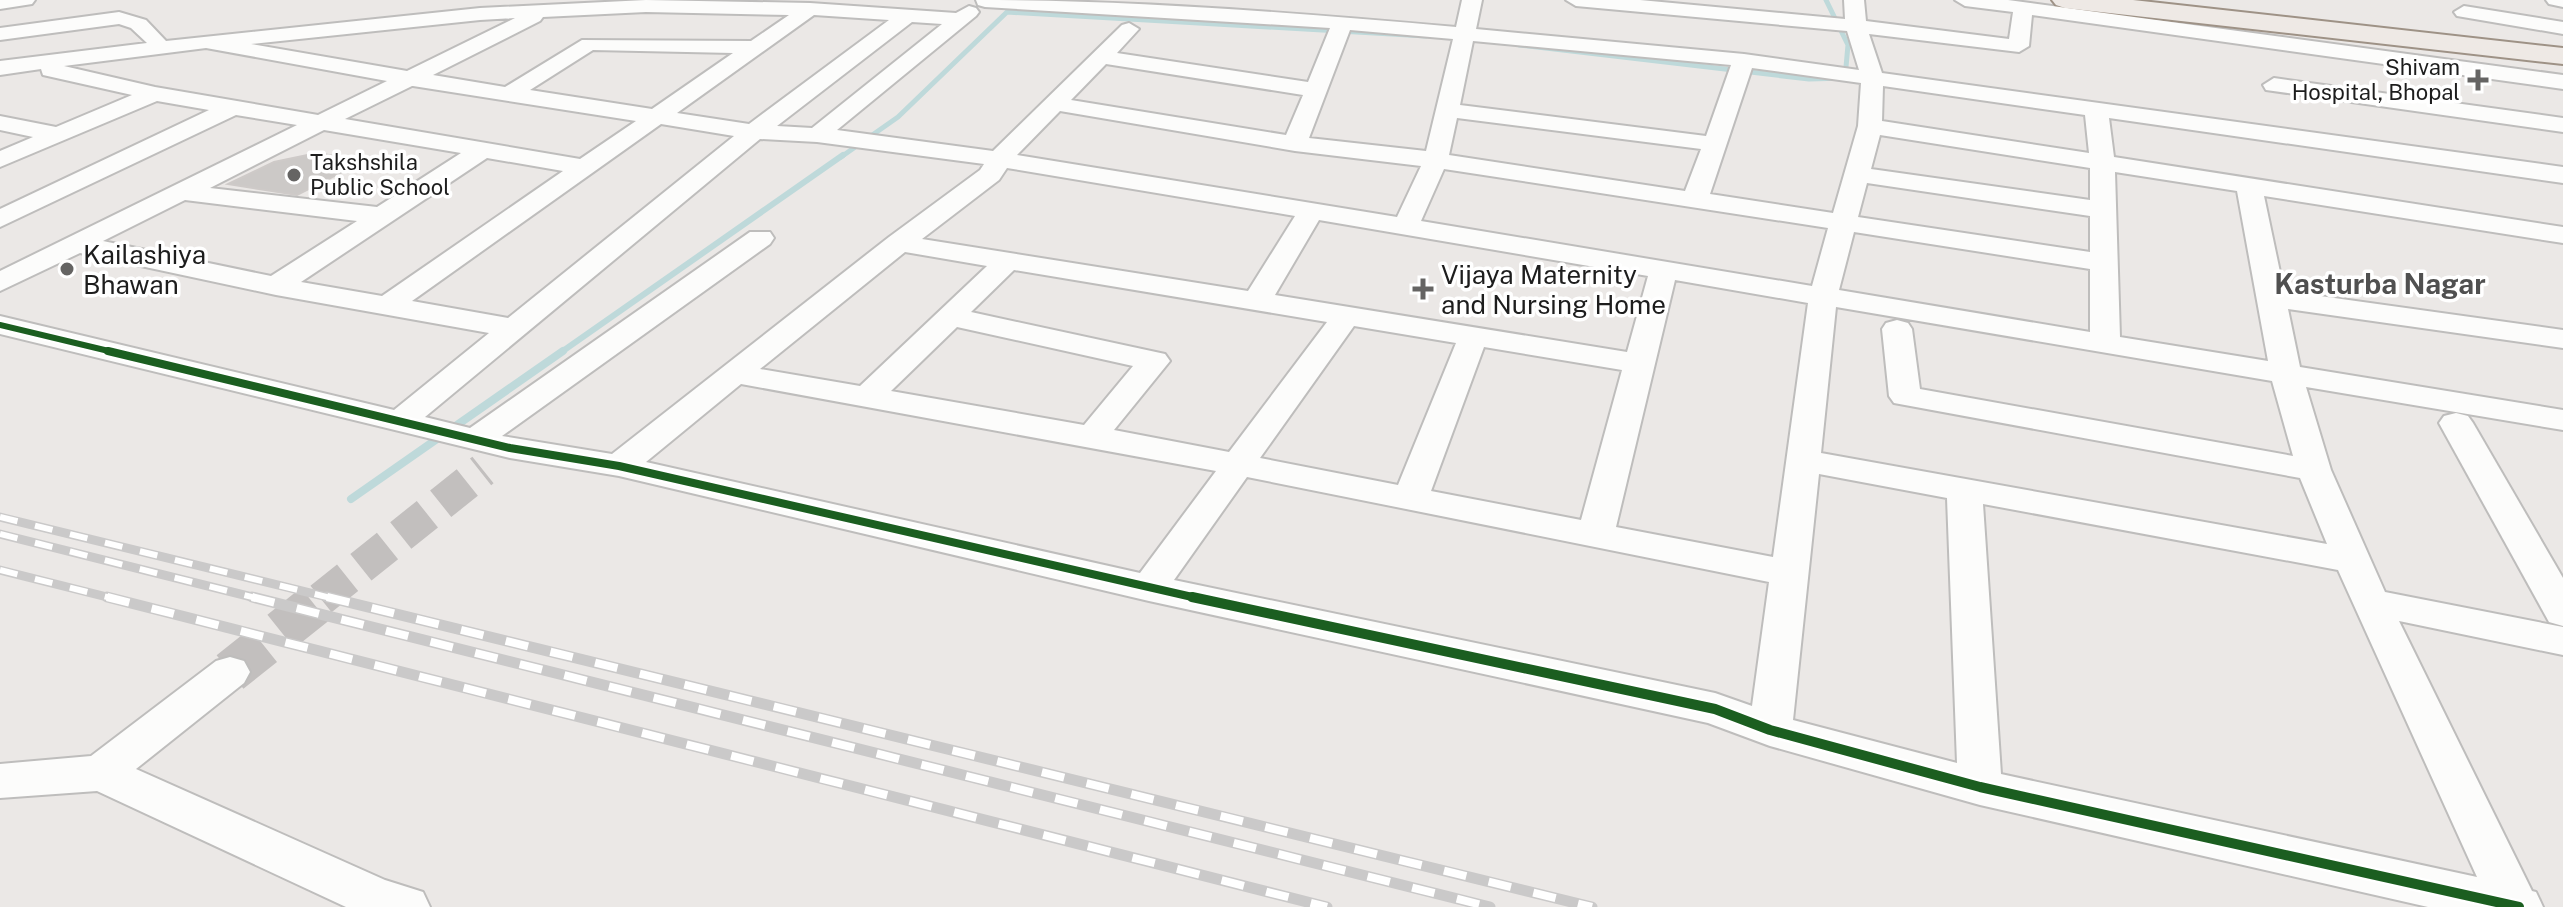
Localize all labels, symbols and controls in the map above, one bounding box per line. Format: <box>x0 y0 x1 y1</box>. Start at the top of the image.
place label: Shivam Hospital, Bhopal <box>2292 54 2460 105</box>
marker: Shivam Hospital, Bhopal <box>2467 69 2489 91</box>
place label: Takshshila Public School <box>310 149 450 200</box>
marker: Takshshila Public School <box>285 166 303 184</box>
place label: Kailashiya Bhawan <box>83 239 206 300</box>
place label: Vijaya Maternity and Nursing Home <box>1441 259 1666 320</box>
marker: Kailashiya Bhawan <box>58 260 76 278</box>
district label: Kasturba Nagar <box>2274 267 2486 300</box>
marker: Vijaya Maternity and Nursing Home <box>1412 278 1434 300</box>

